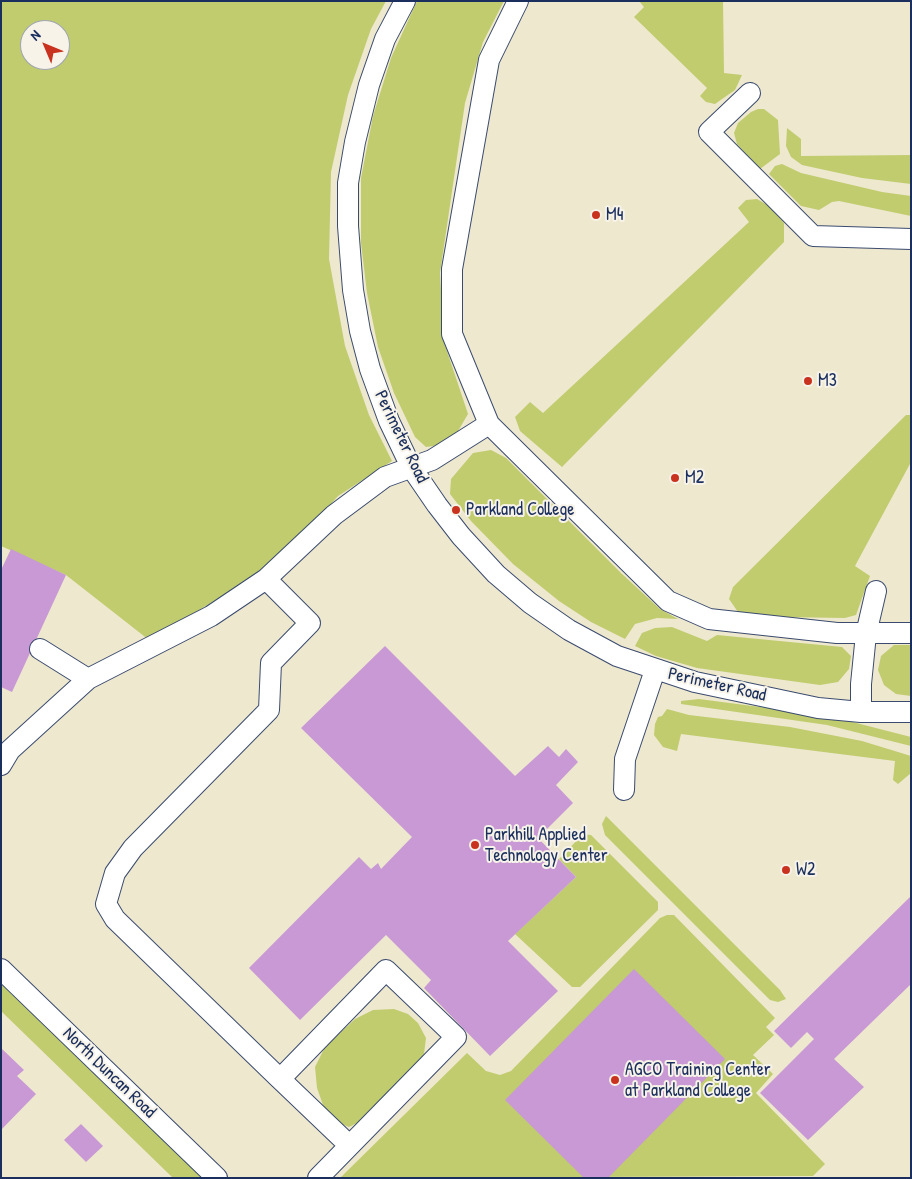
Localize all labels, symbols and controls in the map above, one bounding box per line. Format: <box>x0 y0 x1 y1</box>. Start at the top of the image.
north arrow <box>20 20 70 70</box>
text: N <box>25 25 44 44</box>
place label: M4 <box>606 204 623 226</box>
marker: M4 <box>590 209 602 221</box>
place label: M3 <box>818 370 837 392</box>
marker: M3 <box>802 375 814 387</box>
street label: Perimeter Road <box>369 387 433 487</box>
place label: M2 <box>685 467 704 489</box>
marker: M2 <box>669 472 681 484</box>
place label: Parkland College <box>466 499 574 521</box>
marker: Parkland College <box>450 504 462 516</box>
street label: Perimeter Road <box>666 663 768 707</box>
place label: Parkhill Applied Technology Center <box>485 824 608 866</box>
marker: Parkhill Applied Technology Center <box>469 839 481 851</box>
place label: W2 <box>796 859 816 881</box>
marker: W2 <box>780 864 792 876</box>
street label: North Duncan Road <box>58 1023 160 1123</box>
place label: AGCO Training Center at Parkland College <box>625 1059 771 1102</box>
marker: AGCO Training Center at Parkland College <box>609 1074 621 1086</box>

